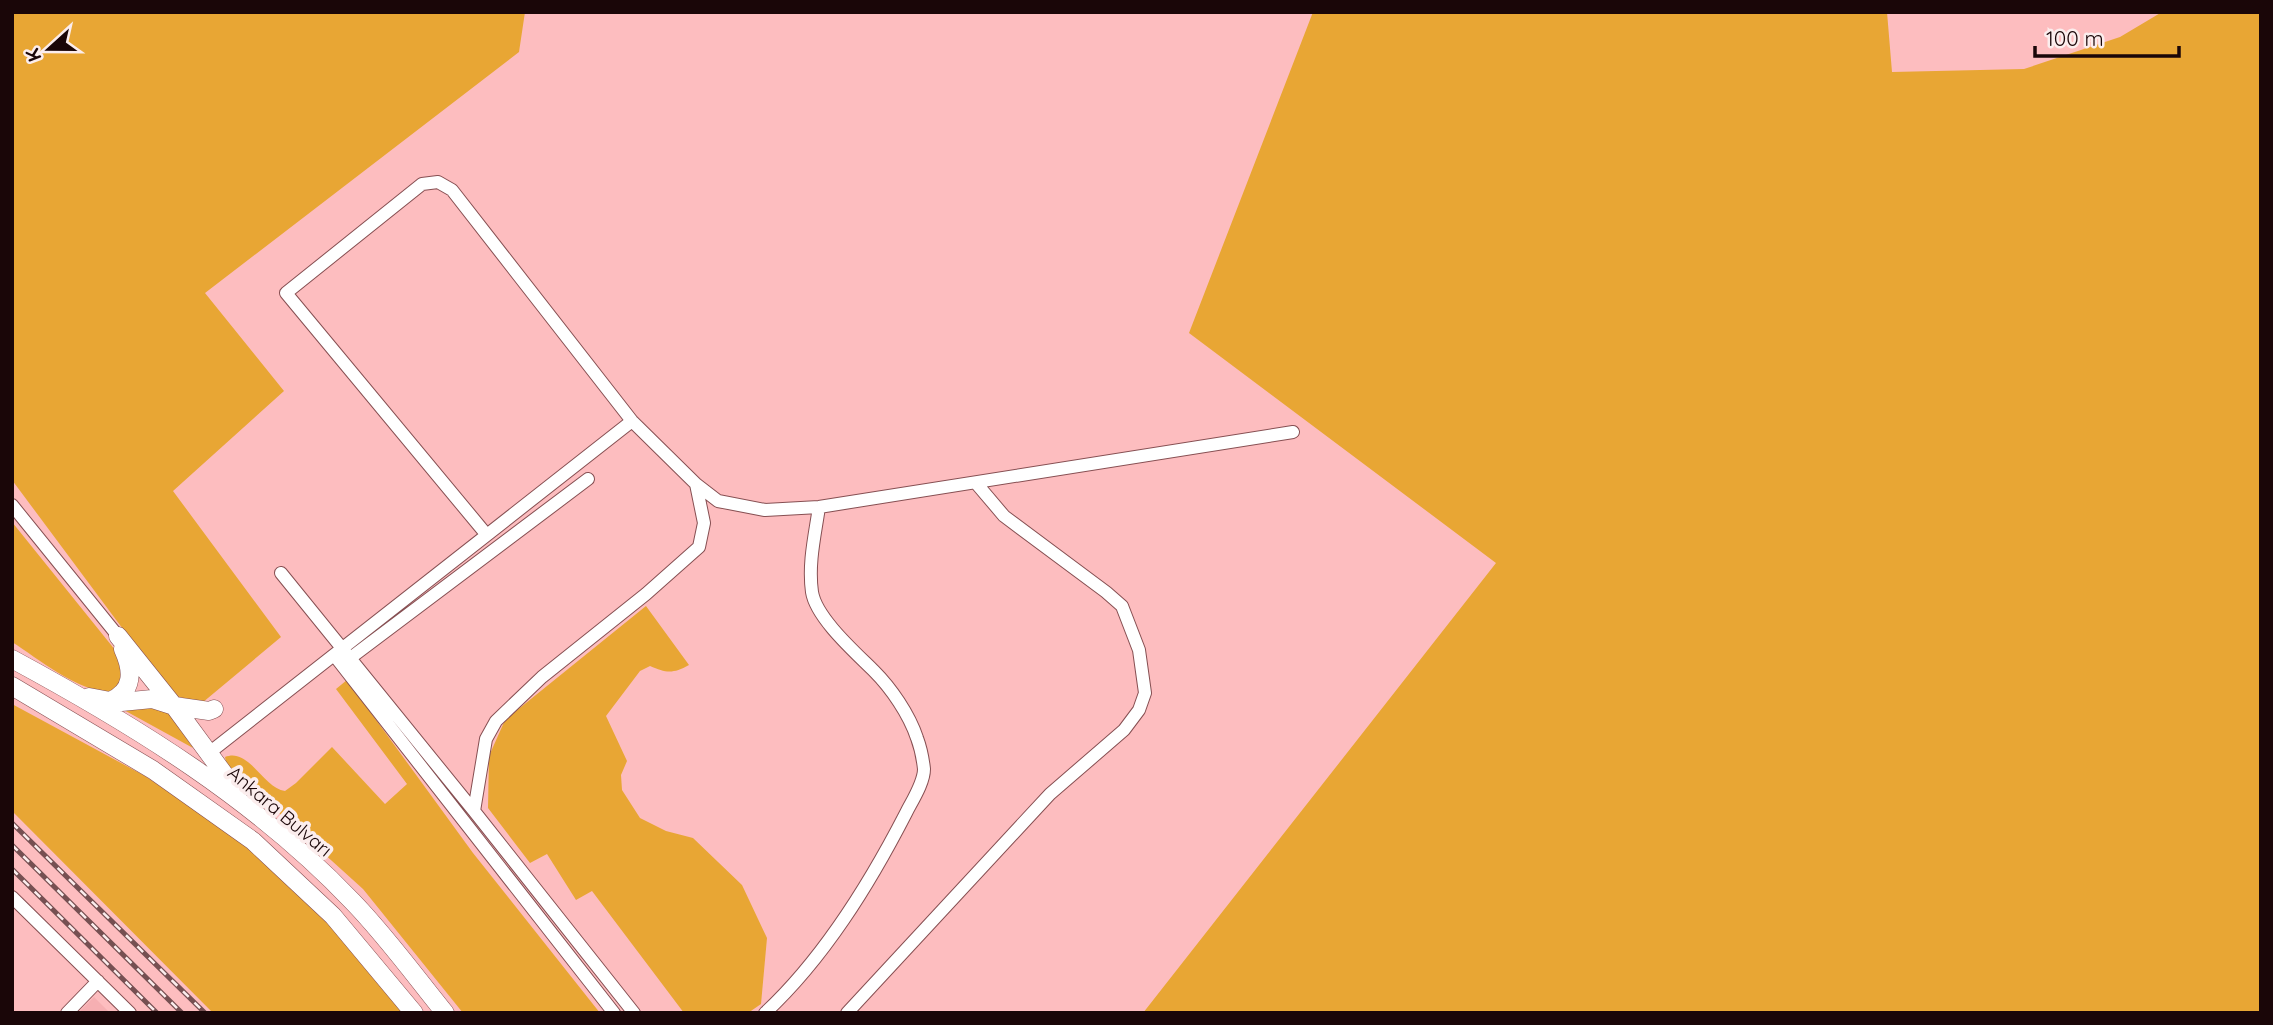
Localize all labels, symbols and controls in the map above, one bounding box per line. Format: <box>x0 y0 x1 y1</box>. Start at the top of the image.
north arrow <box>14 14 84 84</box>
scale bar <box>2035 14 2178 58</box>
text: 100 m <box>2046 25 2104 51</box>
text: K <box>20 45 47 65</box>
street label: Ankara Bulvarı <box>223 760 337 862</box>

